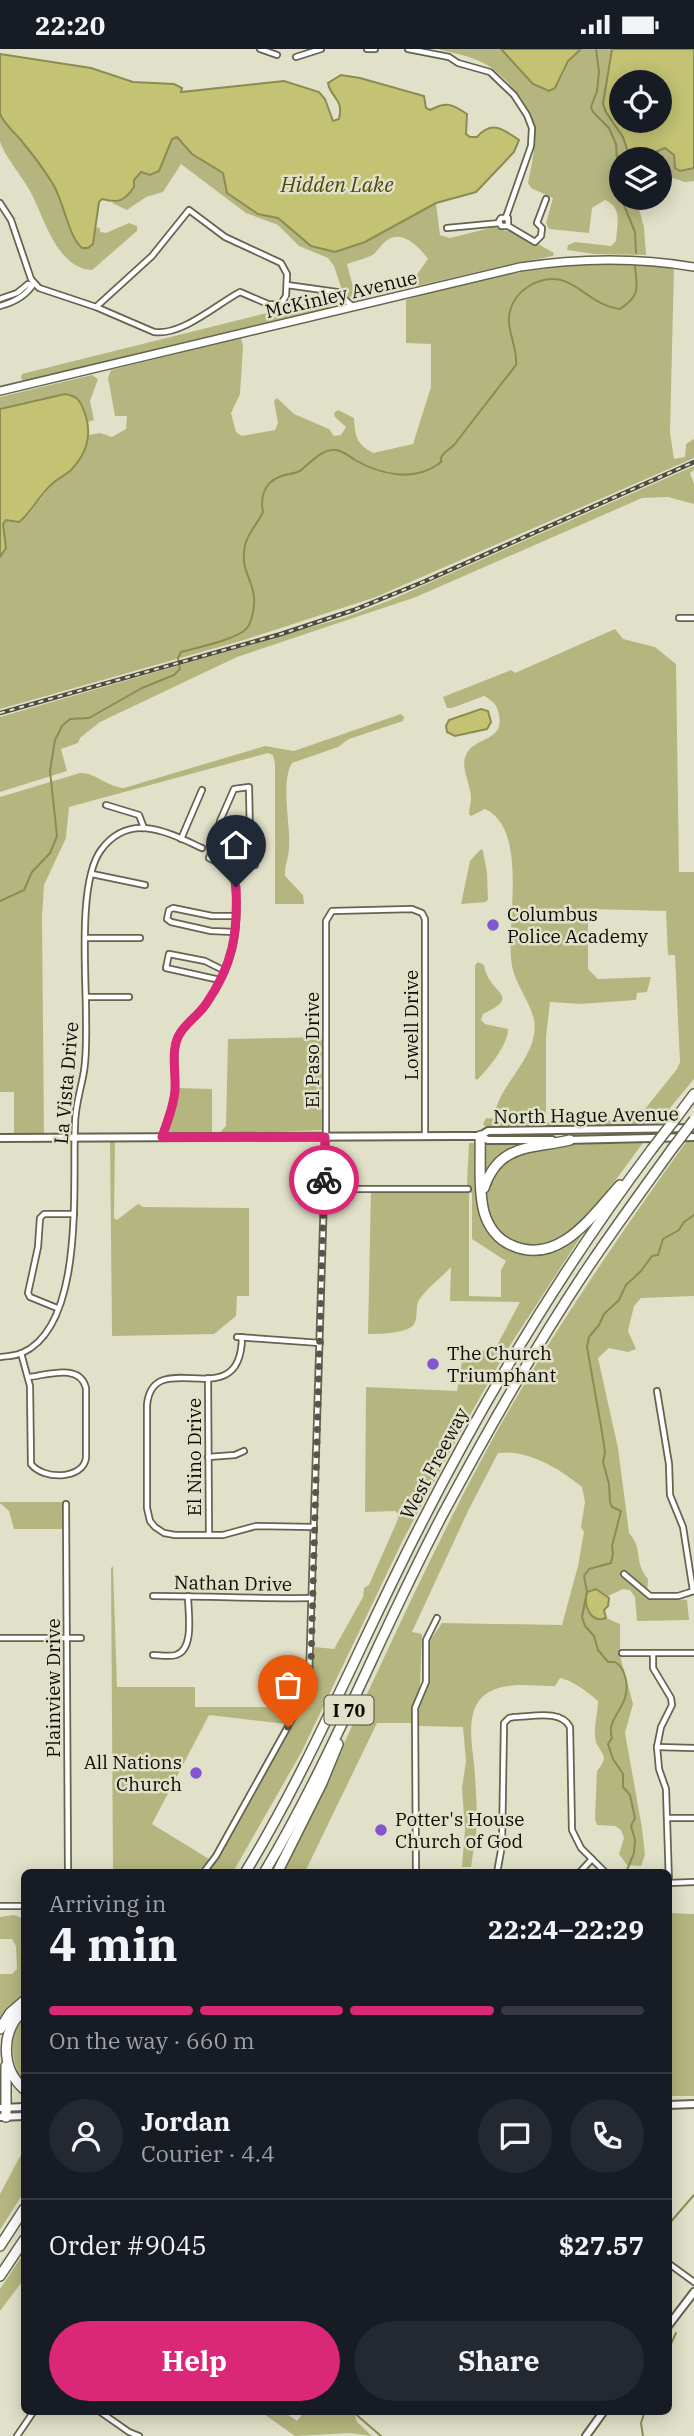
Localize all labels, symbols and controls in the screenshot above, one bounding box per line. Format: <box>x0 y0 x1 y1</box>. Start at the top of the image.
text: 22:20 <box>35 8 105 42</box>
map controls <box>609 70 672 210</box>
button: locate <box>609 70 672 133</box>
button: layers <box>609 147 672 210</box>
water label: Hidden Lake <box>279 170 394 198</box>
street label: McKinley Avenue <box>263 265 419 323</box>
pin <box>206 815 266 887</box>
icon: home <box>217 826 255 864</box>
place label: Columbus Police Academy <box>507 902 649 948</box>
marker: Columbus Police Academy <box>485 917 501 933</box>
street label: Lowell Drive <box>399 970 423 1080</box>
street label: El Paso Drive <box>300 992 324 1108</box>
street label: La Vista Drive <box>49 1021 83 1145</box>
street label: North Hague Avenue <box>493 1101 679 1129</box>
courier <box>289 1145 359 1215</box>
icon: bike <box>305 1161 343 1199</box>
place label: The Church Triumphant <box>447 1341 556 1387</box>
marker: The Church Triumphant <box>425 1356 441 1372</box>
street label: El Nino Drive <box>182 1398 206 1516</box>
street label: West Freeway <box>395 1402 474 1523</box>
street label: Nathan Drive <box>174 1570 292 1596</box>
street label: Plainview Drive <box>41 1618 65 1758</box>
pin <box>258 1655 318 1727</box>
icon: bag <box>269 1666 307 1704</box>
road number: I 70 <box>324 1695 374 1725</box>
place label: All Nations Church <box>84 1750 182 1796</box>
marker: All Nations Church <box>188 1765 204 1781</box>
place label: Potter's House Church of God <box>395 1807 524 1853</box>
marker: Potter's House Church of God <box>373 1822 389 1838</box>
text: Arriving in <box>49 1888 166 1918</box>
text: 22:24–22:29 <box>488 1912 644 1946</box>
text: 4 min <box>49 1914 178 1974</box>
text: On the way · 660 m <box>49 2025 255 2055</box>
button: person <box>49 2099 123 2173</box>
button: chat <box>478 2099 552 2173</box>
button: phone <box>570 2099 644 2173</box>
text: Jordan <box>141 2104 231 2138</box>
text: Courier · 4.4 <box>141 2138 275 2168</box>
text: Order #9045 <box>49 2228 207 2262</box>
text: $27.57 <box>559 2228 644 2262</box>
button: Help <box>49 2321 340 2401</box>
button: Share <box>354 2321 644 2401</box>

